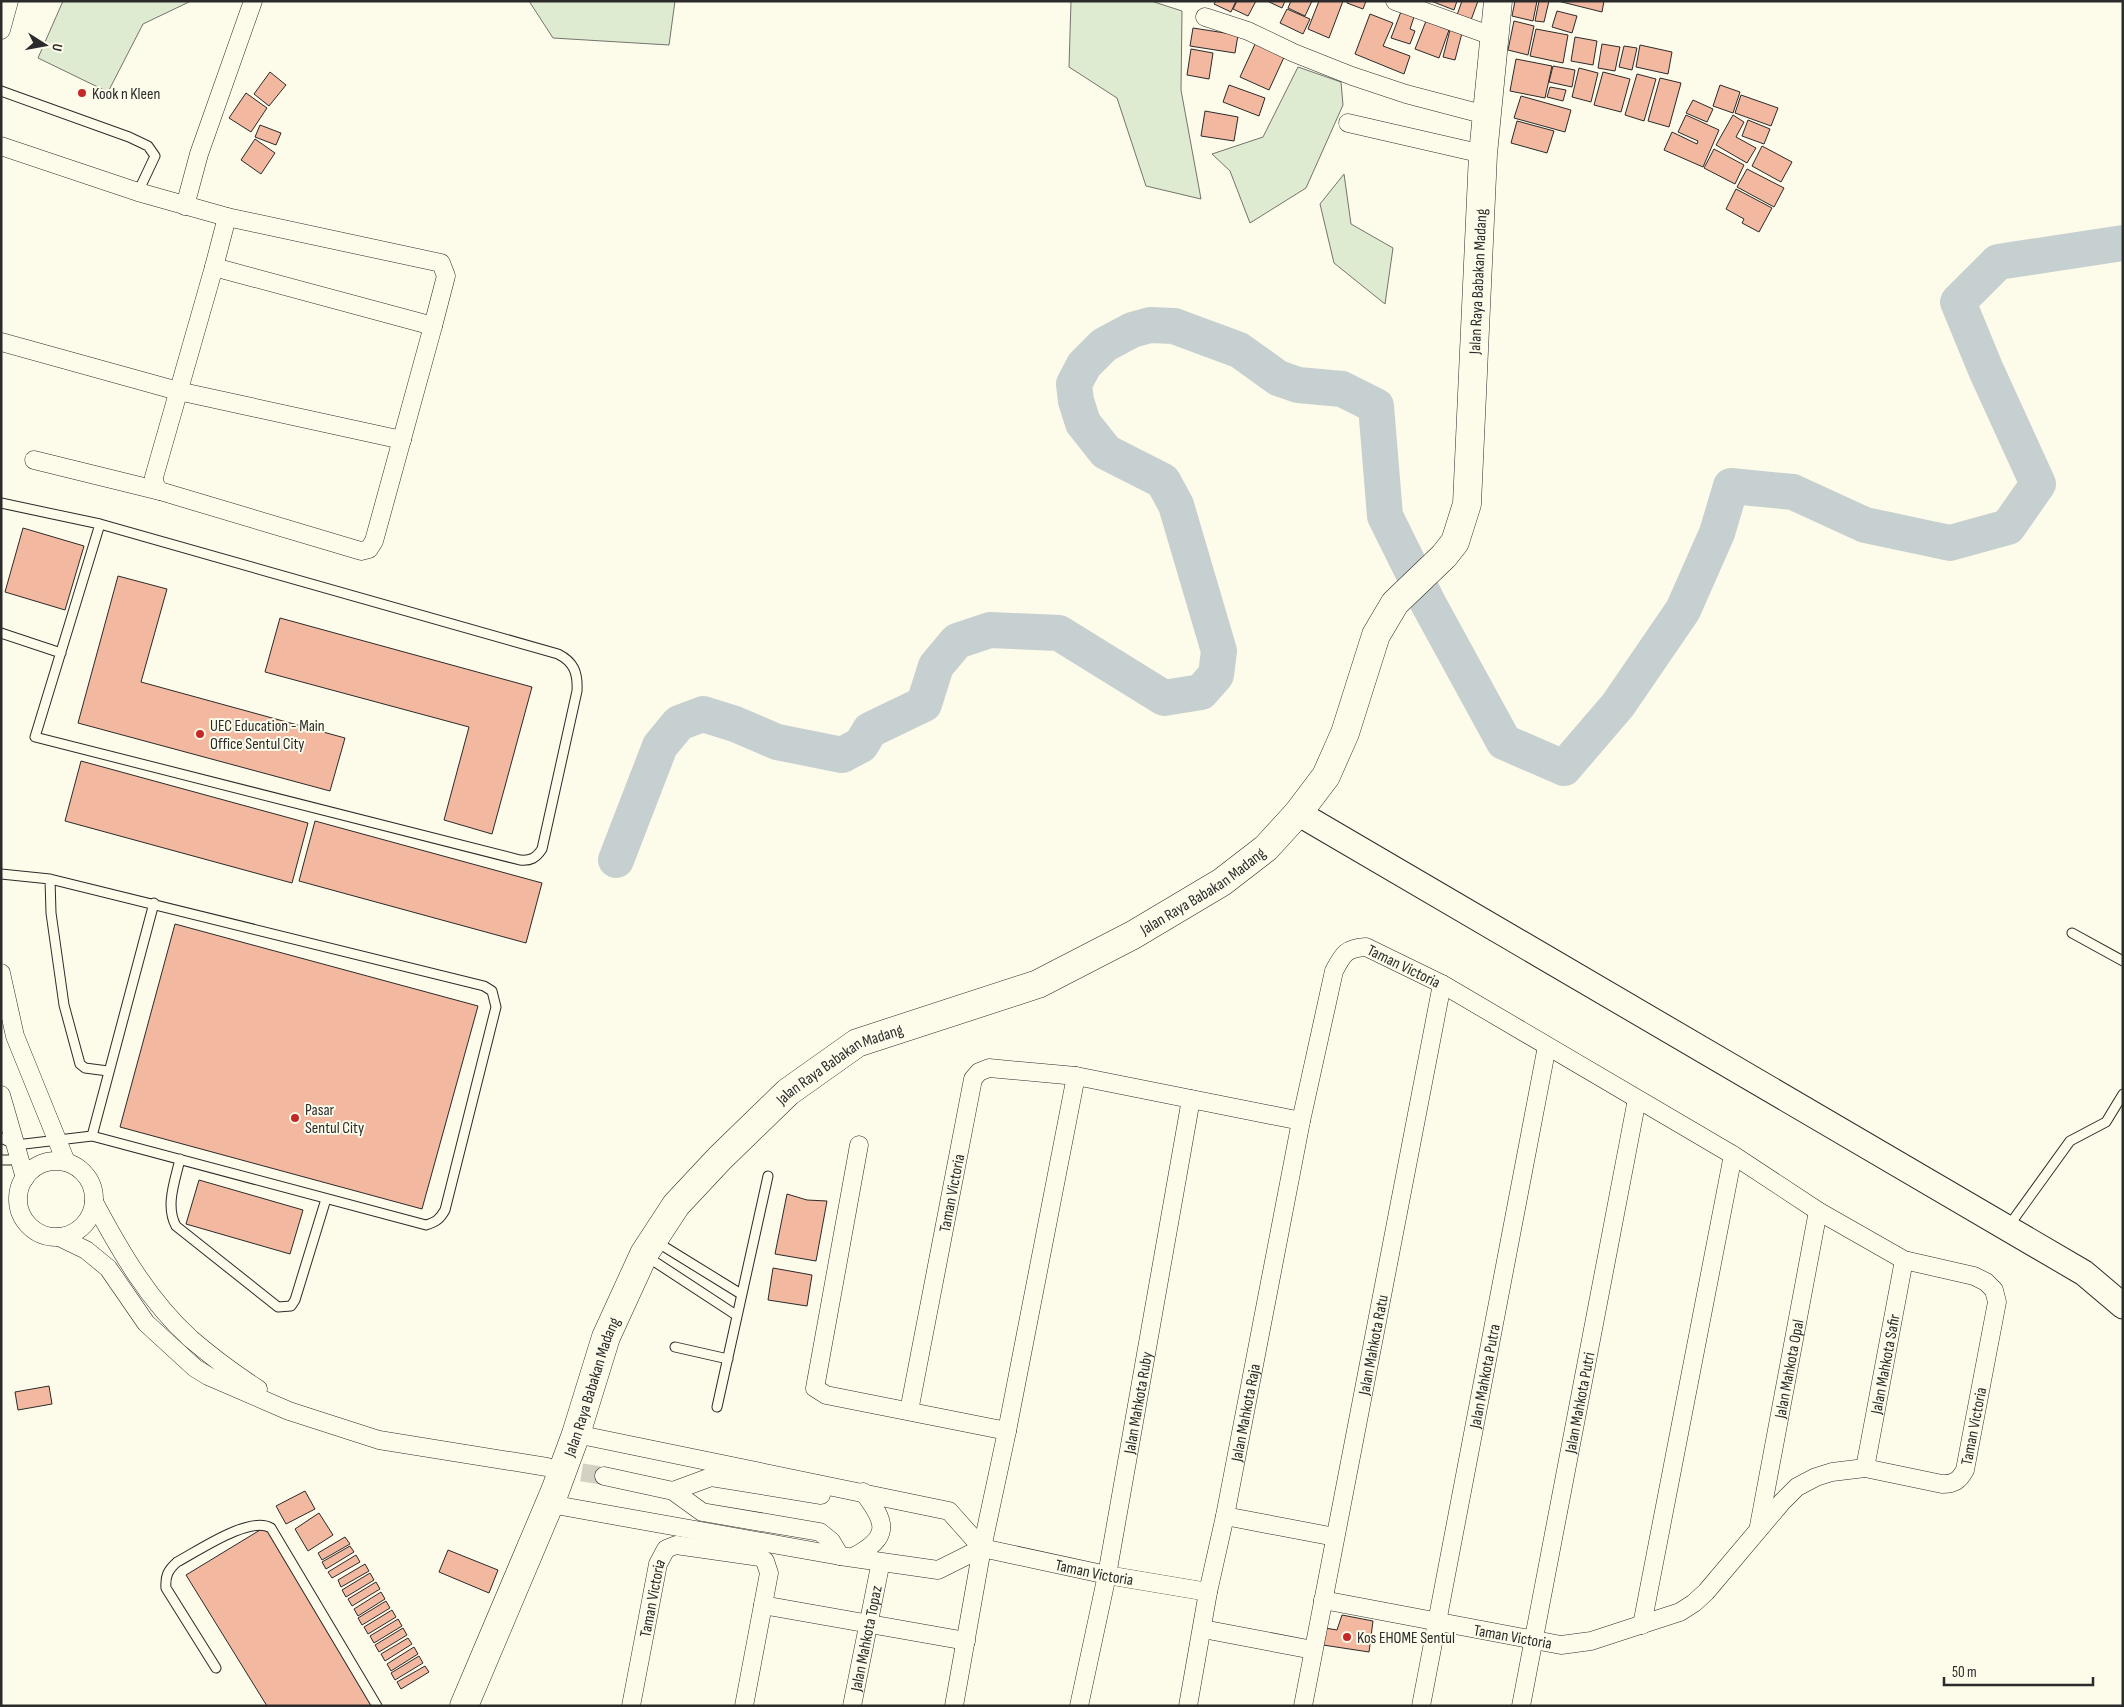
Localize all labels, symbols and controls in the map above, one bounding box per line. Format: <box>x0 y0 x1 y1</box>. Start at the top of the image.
north arrow <box>20 20 70 70</box>
text: U <box>48 42 66 53</box>
place label: Kook n Kleen <box>92 85 160 104</box>
marker: Kook n Kleen <box>76 87 88 99</box>
street label: Jalan Raya Babakan Madang <box>1466 208 1491 356</box>
place label: UEC Education - Main Office Sentul City <box>210 717 325 754</box>
marker: UEC Education - Main Office Sentul City <box>194 728 206 740</box>
street label: Jalan Raya Babakan Madang <box>1136 844 1270 940</box>
street label: Taman Victoria <box>1364 941 1443 993</box>
street label: Jalan Raya Babakan Madang <box>772 1021 906 1110</box>
place label: Pasar Sentul City <box>305 1101 364 1138</box>
marker: Pasar Sentul City <box>289 1112 301 1124</box>
street label: Taman Victoria <box>936 1153 969 1234</box>
street label: Jalan Mahkota Ratu <box>1355 1293 1393 1398</box>
street label: Jalan Mahkota Safir <box>1867 1312 1905 1417</box>
street label: Jalan Raya Babakan Madang <box>560 1315 625 1460</box>
street label: Jalan Mahkota Opal <box>1771 1318 1808 1421</box>
street label: Jalan Mahkota Putra <box>1466 1323 1505 1431</box>
street label: Jalan Mahkota Ruby <box>1120 1350 1157 1456</box>
street label: Jalan Mahkota Putri <box>1561 1351 1599 1456</box>
street label: Jalan Mahkota Raja <box>1228 1362 1265 1464</box>
street label: Taman Victoria <box>1958 1386 1991 1467</box>
street label: Taman Victoria <box>636 1556 670 1639</box>
street label: Taman Victoria <box>1053 1556 1135 1590</box>
street label: Jalan Mahkota Topaz <box>847 1584 887 1694</box>
street label: Taman Victoria <box>1472 1621 1553 1654</box>
place label: Kos EHOME Sentul <box>1357 1629 1455 1648</box>
marker: Kos EHOME Sentul <box>1341 1631 1353 1643</box>
scale bar <box>1944 1654 2093 1686</box>
text: 50 m <box>1952 1663 1977 1682</box>

